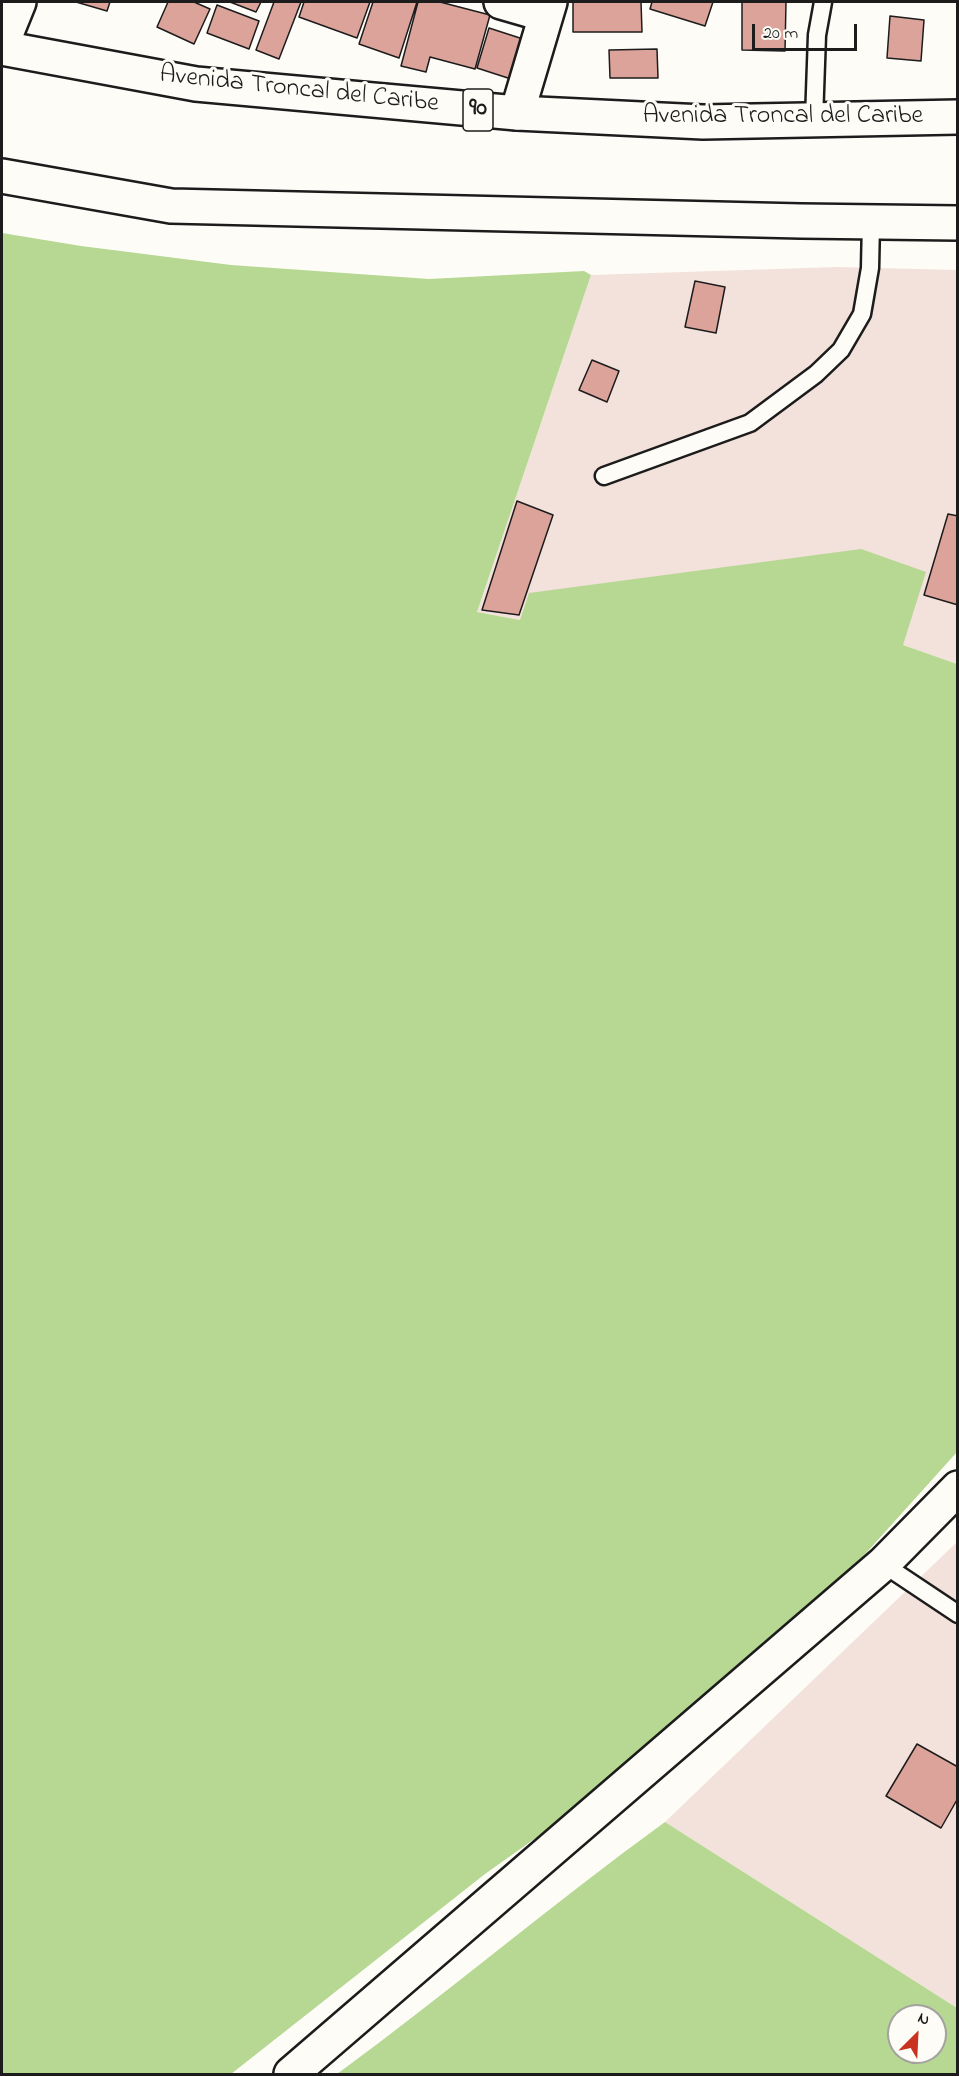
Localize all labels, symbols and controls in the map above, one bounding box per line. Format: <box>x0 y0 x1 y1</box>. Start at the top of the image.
scale bar <box>755 12 860 50</box>
text: 20 m <box>763 21 798 47</box>
street label: Avenida Troncal del Caribe <box>158 61 440 121</box>
road number: 90 <box>463 89 493 131</box>
street label: Avenida Troncal del Caribe <box>643 102 923 134</box>
north arrow <box>887 2004 947 2064</box>
text: N <box>914 2006 933 2033</box>

